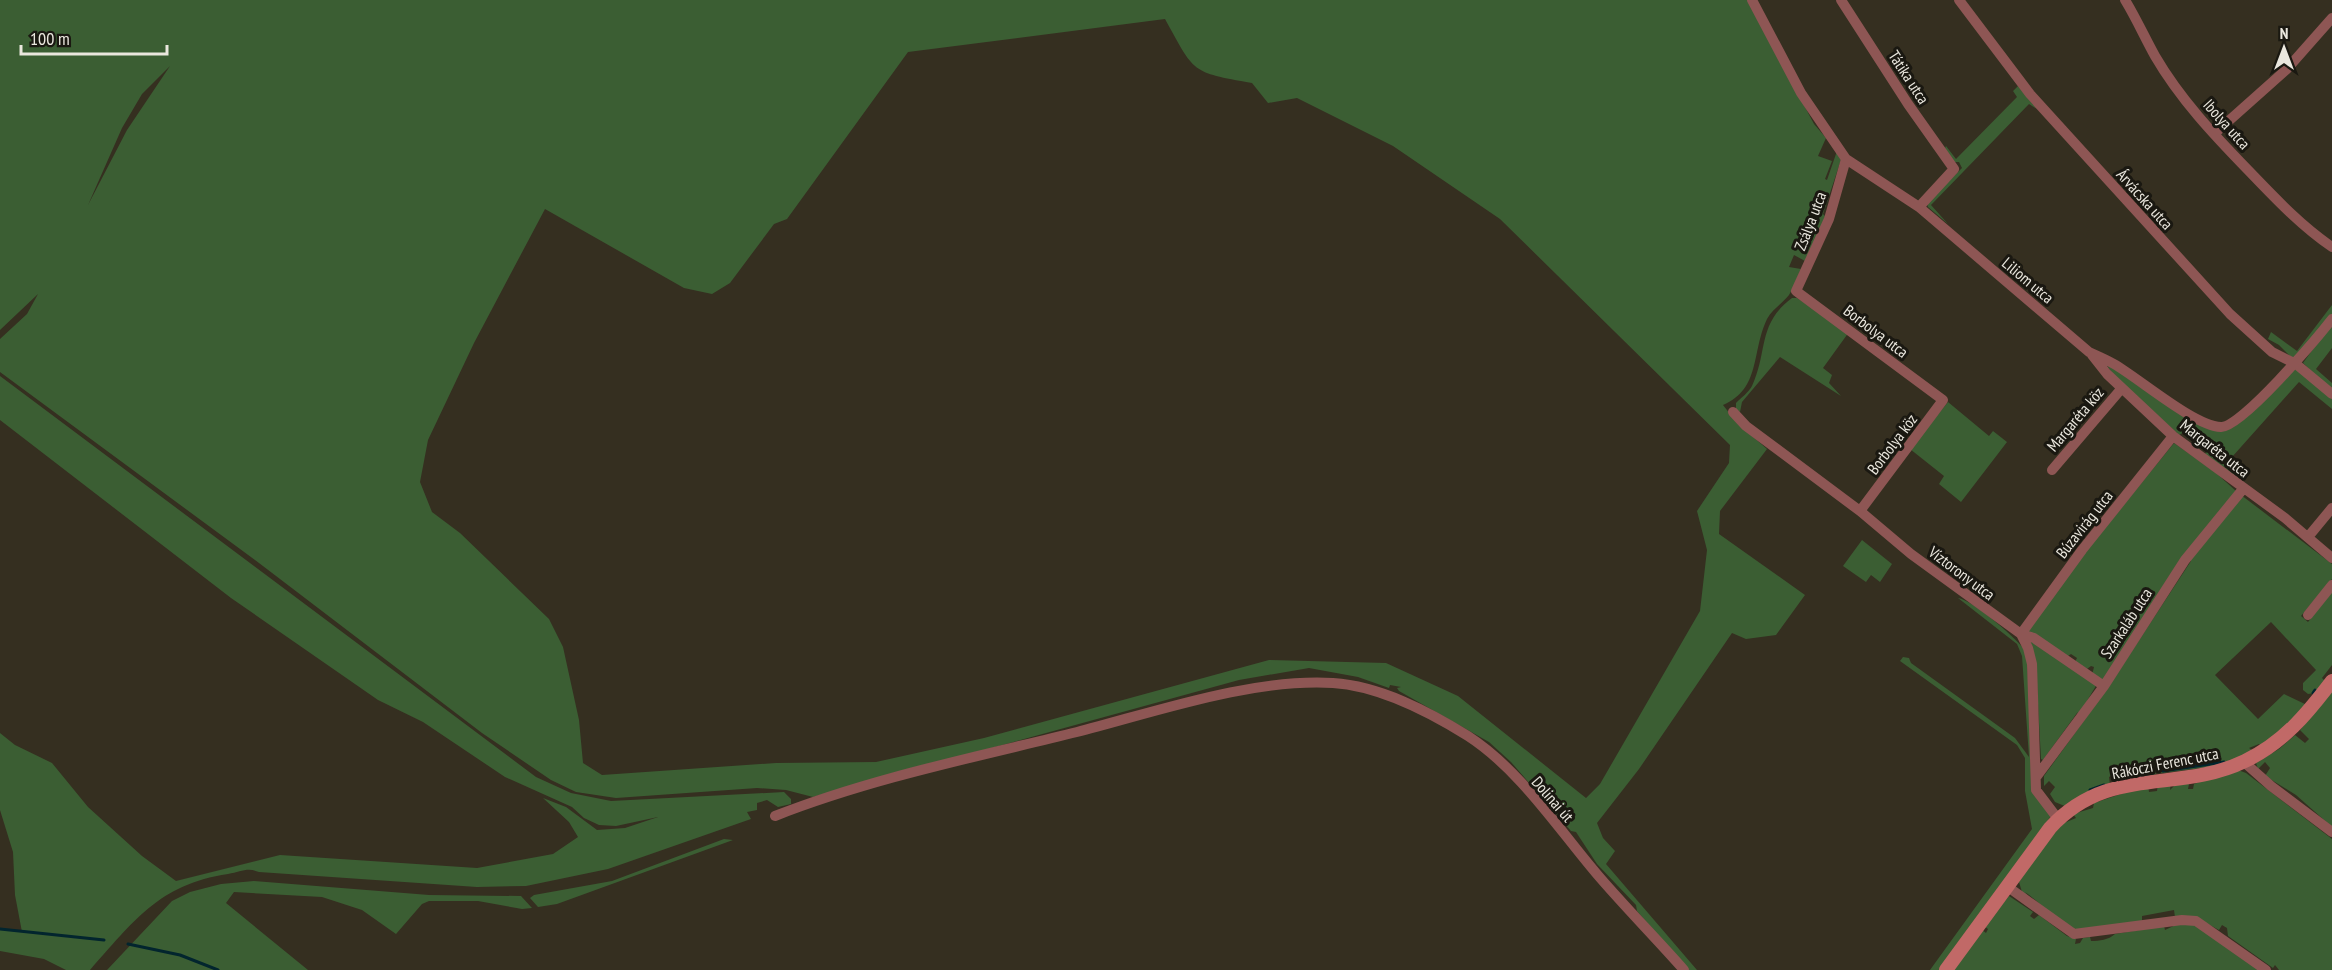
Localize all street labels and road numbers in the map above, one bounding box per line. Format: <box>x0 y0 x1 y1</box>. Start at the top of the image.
street label: Tátika utca <box>1884 46 1934 108</box>
street label: Ibolya utca <box>2199 95 2255 153</box>
street label: Árvácska utca <box>2112 164 2178 234</box>
street label: Zsálya utca <box>1790 189 1830 253</box>
street label: Liliom utca <box>1998 253 2058 307</box>
street label: Borbolya utca <box>1840 300 1912 362</box>
street label: Margaréta köz <box>2042 383 2108 455</box>
street label: Borbolya köz <box>1863 410 1921 478</box>
street label: Margaréta utca <box>2176 415 2254 481</box>
street label: Búzavirág utca <box>2051 486 2117 562</box>
street label: Víztorony utca <box>1924 541 1999 604</box>
street label: Szarkaláb utca <box>2096 584 2156 662</box>
street label: Rákóczi Ferenc utca <box>2110 743 2220 783</box>
street label: Dolinai út <box>1528 772 1579 826</box>

